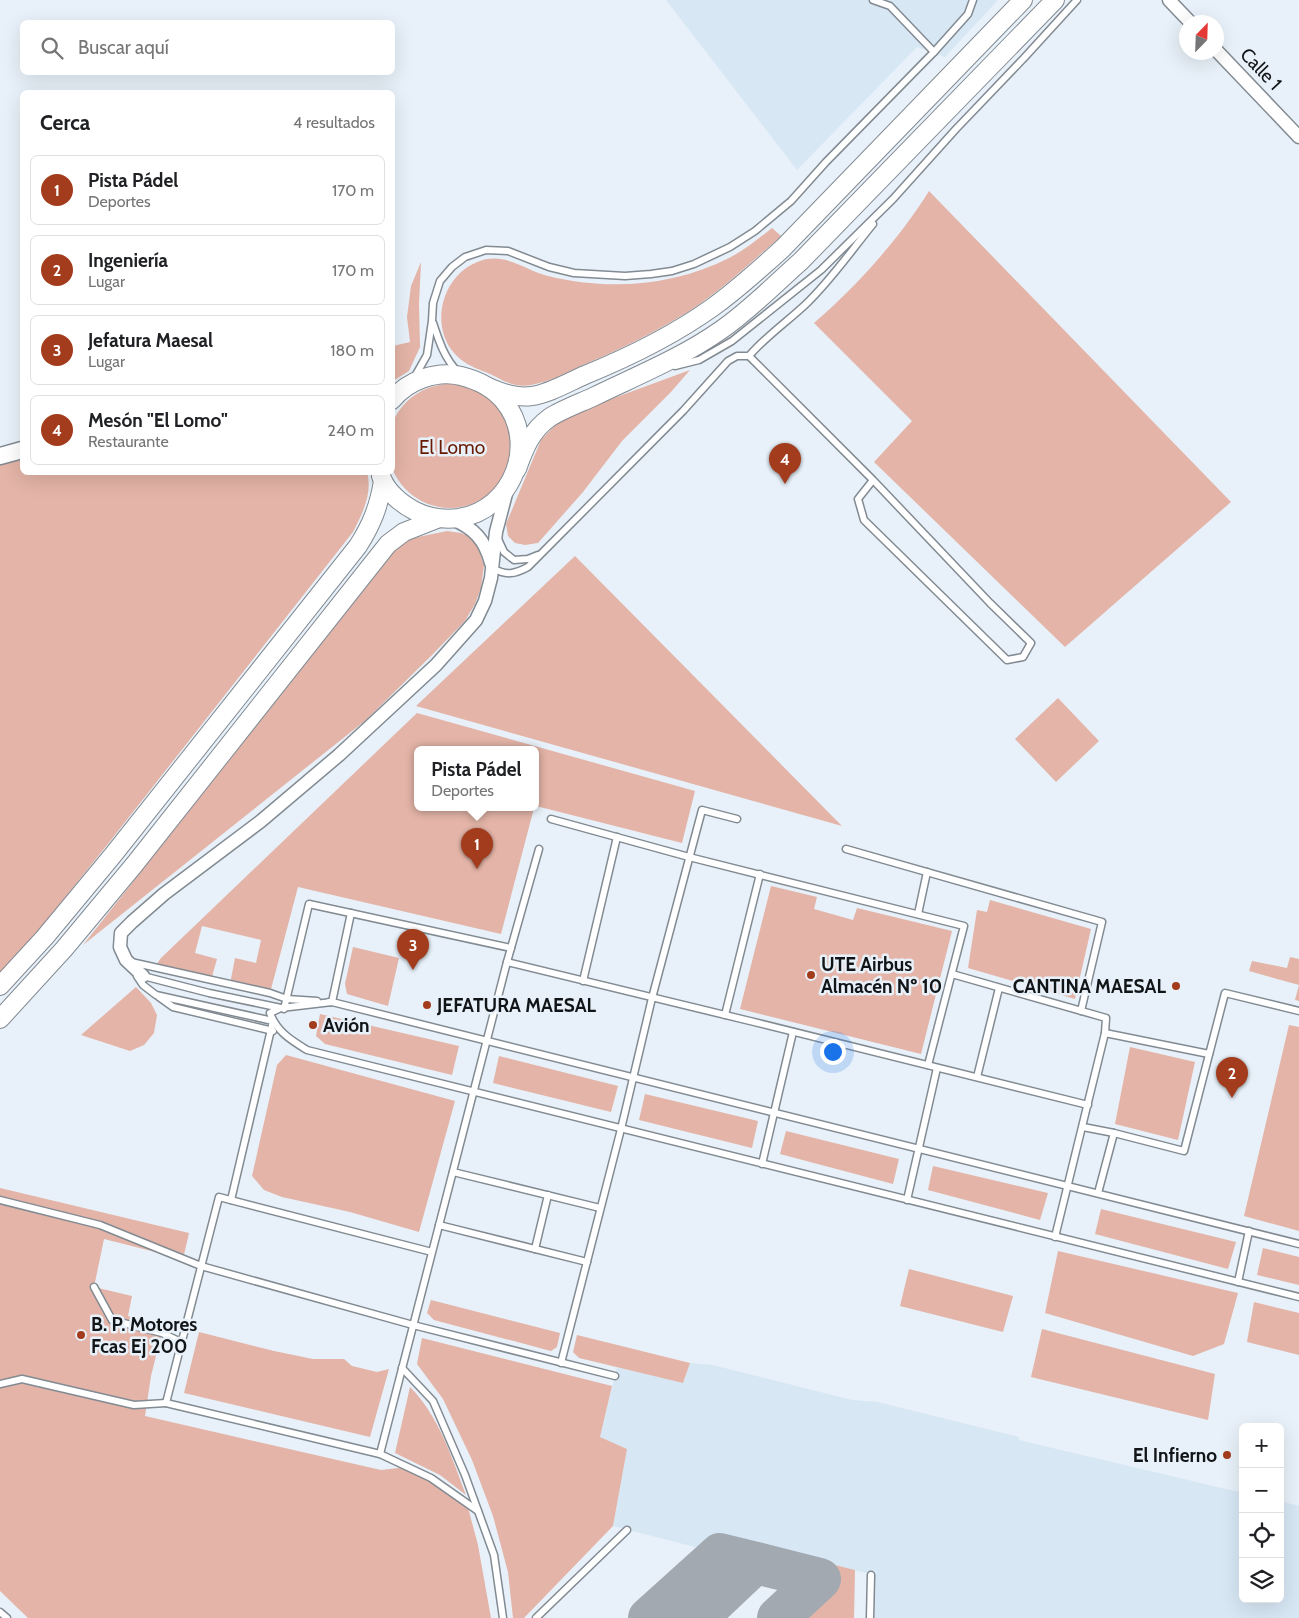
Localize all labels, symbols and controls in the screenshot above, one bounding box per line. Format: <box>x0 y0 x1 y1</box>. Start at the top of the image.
north arrow <box>1179 15 1224 60</box>
search box <box>20 20 395 75</box>
icon: search <box>38 34 66 62</box>
text: Buscar aquí <box>78 36 169 59</box>
street label: Calle 1 <box>1235 43 1287 95</box>
text: Cerca <box>40 110 90 135</box>
text: 4 resultados <box>293 113 375 132</box>
text: Pista Pádel <box>88 169 178 192</box>
text: 1 <box>54 181 60 200</box>
text: 170 m <box>332 181 374 200</box>
text: Deportes <box>88 192 151 211</box>
text: Ingeniería <box>88 249 168 272</box>
text: 2 <box>53 261 61 280</box>
text: 170 m <box>332 261 374 280</box>
text: Lugar <box>88 272 125 291</box>
text: Jefatura Maesal <box>88 329 213 352</box>
text: 3 <box>53 341 61 360</box>
text: 180 m <box>330 341 374 360</box>
text: Lugar <box>88 352 125 371</box>
text: Mesón "El Lomo" <box>88 409 228 432</box>
text: 4 <box>52 421 62 440</box>
text: 240 m <box>328 421 374 440</box>
text: Restaurante <box>88 432 169 451</box>
park label: El Lomo <box>419 436 485 459</box>
pin: 4 <box>769 443 801 484</box>
popup <box>414 746 539 811</box>
text: Pista Pádel <box>431 758 522 781</box>
text: Deportes <box>431 781 494 800</box>
pin: 1 <box>461 828 493 869</box>
pin: 3 <box>397 929 429 970</box>
place label: UTE Airbus Almacén Nº 10 <box>821 953 942 998</box>
marker: UTE Airbus Almacén Nº 10 <box>805 969 817 981</box>
place label: CANTINA MAESAL <box>1013 975 1166 998</box>
marker: CANTINA MAESAL <box>1170 980 1182 992</box>
place label: JEFATURA MAESAL <box>436 994 597 1017</box>
marker: JEFATURA MAESAL <box>421 999 433 1011</box>
place label: Avión <box>323 1014 370 1037</box>
marker: Avión <box>307 1019 319 1031</box>
your location <box>820 1039 846 1065</box>
pin: 2 <box>1216 1057 1248 1098</box>
place label: B. P. Motores Fcas Ej 200 <box>91 1313 197 1358</box>
marker: B. P. Motores Fcas Ej 200 <box>75 1329 87 1341</box>
map controls <box>1239 1423 1284 1603</box>
button: + <box>1239 1423 1284 1468</box>
place label: El Infierno <box>1133 1444 1217 1467</box>
marker: El Infierno <box>1221 1449 1233 1461</box>
button: − <box>1239 1468 1284 1513</box>
button: locate <box>1239 1513 1284 1558</box>
button: layers <box>1239 1558 1284 1603</box>

